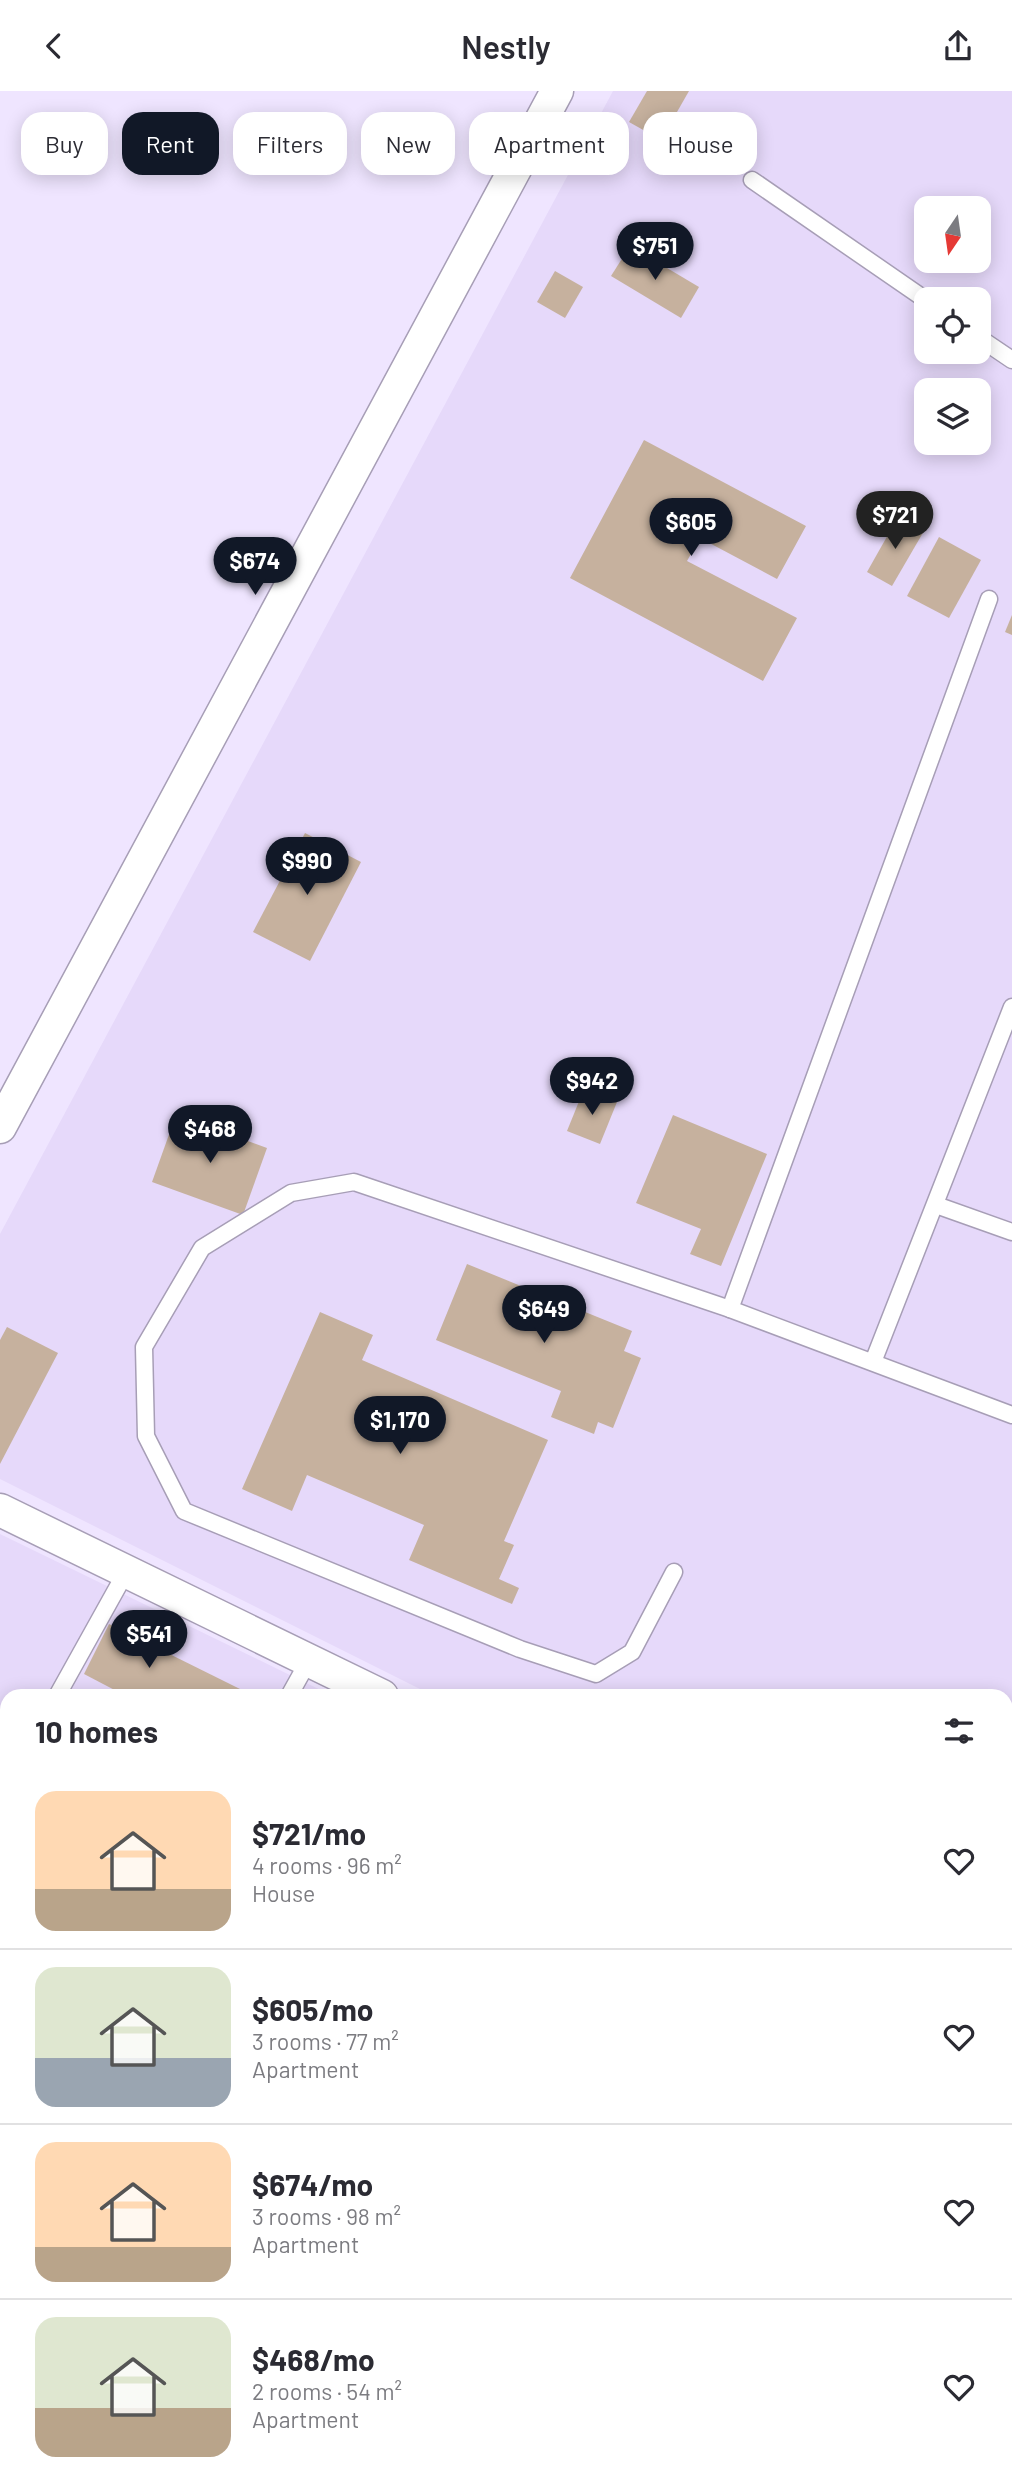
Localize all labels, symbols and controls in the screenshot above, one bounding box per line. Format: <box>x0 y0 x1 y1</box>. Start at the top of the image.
icon: back <box>35 27 73 65</box>
text: Nestly <box>461 27 551 65</box>
icon: share <box>939 27 977 65</box>
chip: Buy <box>21 112 108 175</box>
chip: Rent <box>122 112 219 175</box>
chip: Filters <box>233 112 347 175</box>
chip: New <box>361 112 455 175</box>
chip: Apartment <box>469 112 629 175</box>
chip: House <box>643 112 757 175</box>
north arrow <box>914 196 990 273</box>
map controls <box>914 196 991 455</box>
pin: $751 <box>614 223 696 282</box>
text: $751 <box>633 231 677 259</box>
button: locate <box>914 287 991 364</box>
button: layers <box>914 378 991 455</box>
pin: $721 <box>854 491 936 551</box>
pin: $605 <box>650 498 732 558</box>
text: $721 <box>872 500 918 528</box>
text: $605 <box>665 507 717 535</box>
pin: $674 <box>214 538 296 597</box>
text: $674 <box>230 546 280 574</box>
pin: $990 <box>266 837 348 897</box>
text: $990 <box>282 846 332 874</box>
pin: $942 <box>551 1058 633 1117</box>
text: $942 <box>566 1066 618 1094</box>
pin: $468 <box>169 1105 251 1165</box>
text: $468 <box>184 1114 236 1142</box>
pin: $649 <box>503 1285 585 1345</box>
text: $649 <box>518 1294 570 1322</box>
pin: $1,170 <box>343 1397 457 1456</box>
text: $1,170 <box>370 1405 430 1433</box>
pin: $541 <box>108 1611 190 1670</box>
text: $541 <box>126 1619 172 1647</box>
icon: filters <box>940 1712 978 1750</box>
text: 10 homes <box>35 1713 158 1749</box>
text: $721/mo <box>252 1815 366 1851</box>
icon: home <box>91 1819 175 1903</box>
icon: heart <box>940 1842 978 1880</box>
text: 4 rooms · 96 m² <box>252 1851 402 1879</box>
text: House <box>252 1879 315 1907</box>
text: $605/mo <box>252 1991 374 2027</box>
icon: home <box>91 1995 175 2079</box>
icon: heart <box>940 2018 978 2056</box>
text: 3 rooms · 77 m² <box>252 2027 399 2055</box>
text: Apartment <box>252 2055 359 2083</box>
text: $674/mo <box>252 2166 373 2202</box>
icon: home <box>91 2170 175 2254</box>
icon: heart <box>940 2193 978 2231</box>
text: 3 rooms · 98 m² <box>252 2202 401 2230</box>
text: Apartment <box>252 2230 359 2258</box>
text: $468/mo <box>252 2341 375 2377</box>
icon: home <box>91 2345 175 2429</box>
icon: heart <box>940 2368 978 2406</box>
text: 2 rooms · 54 m² <box>252 2377 402 2405</box>
text: Apartment <box>252 2405 359 2433</box>

